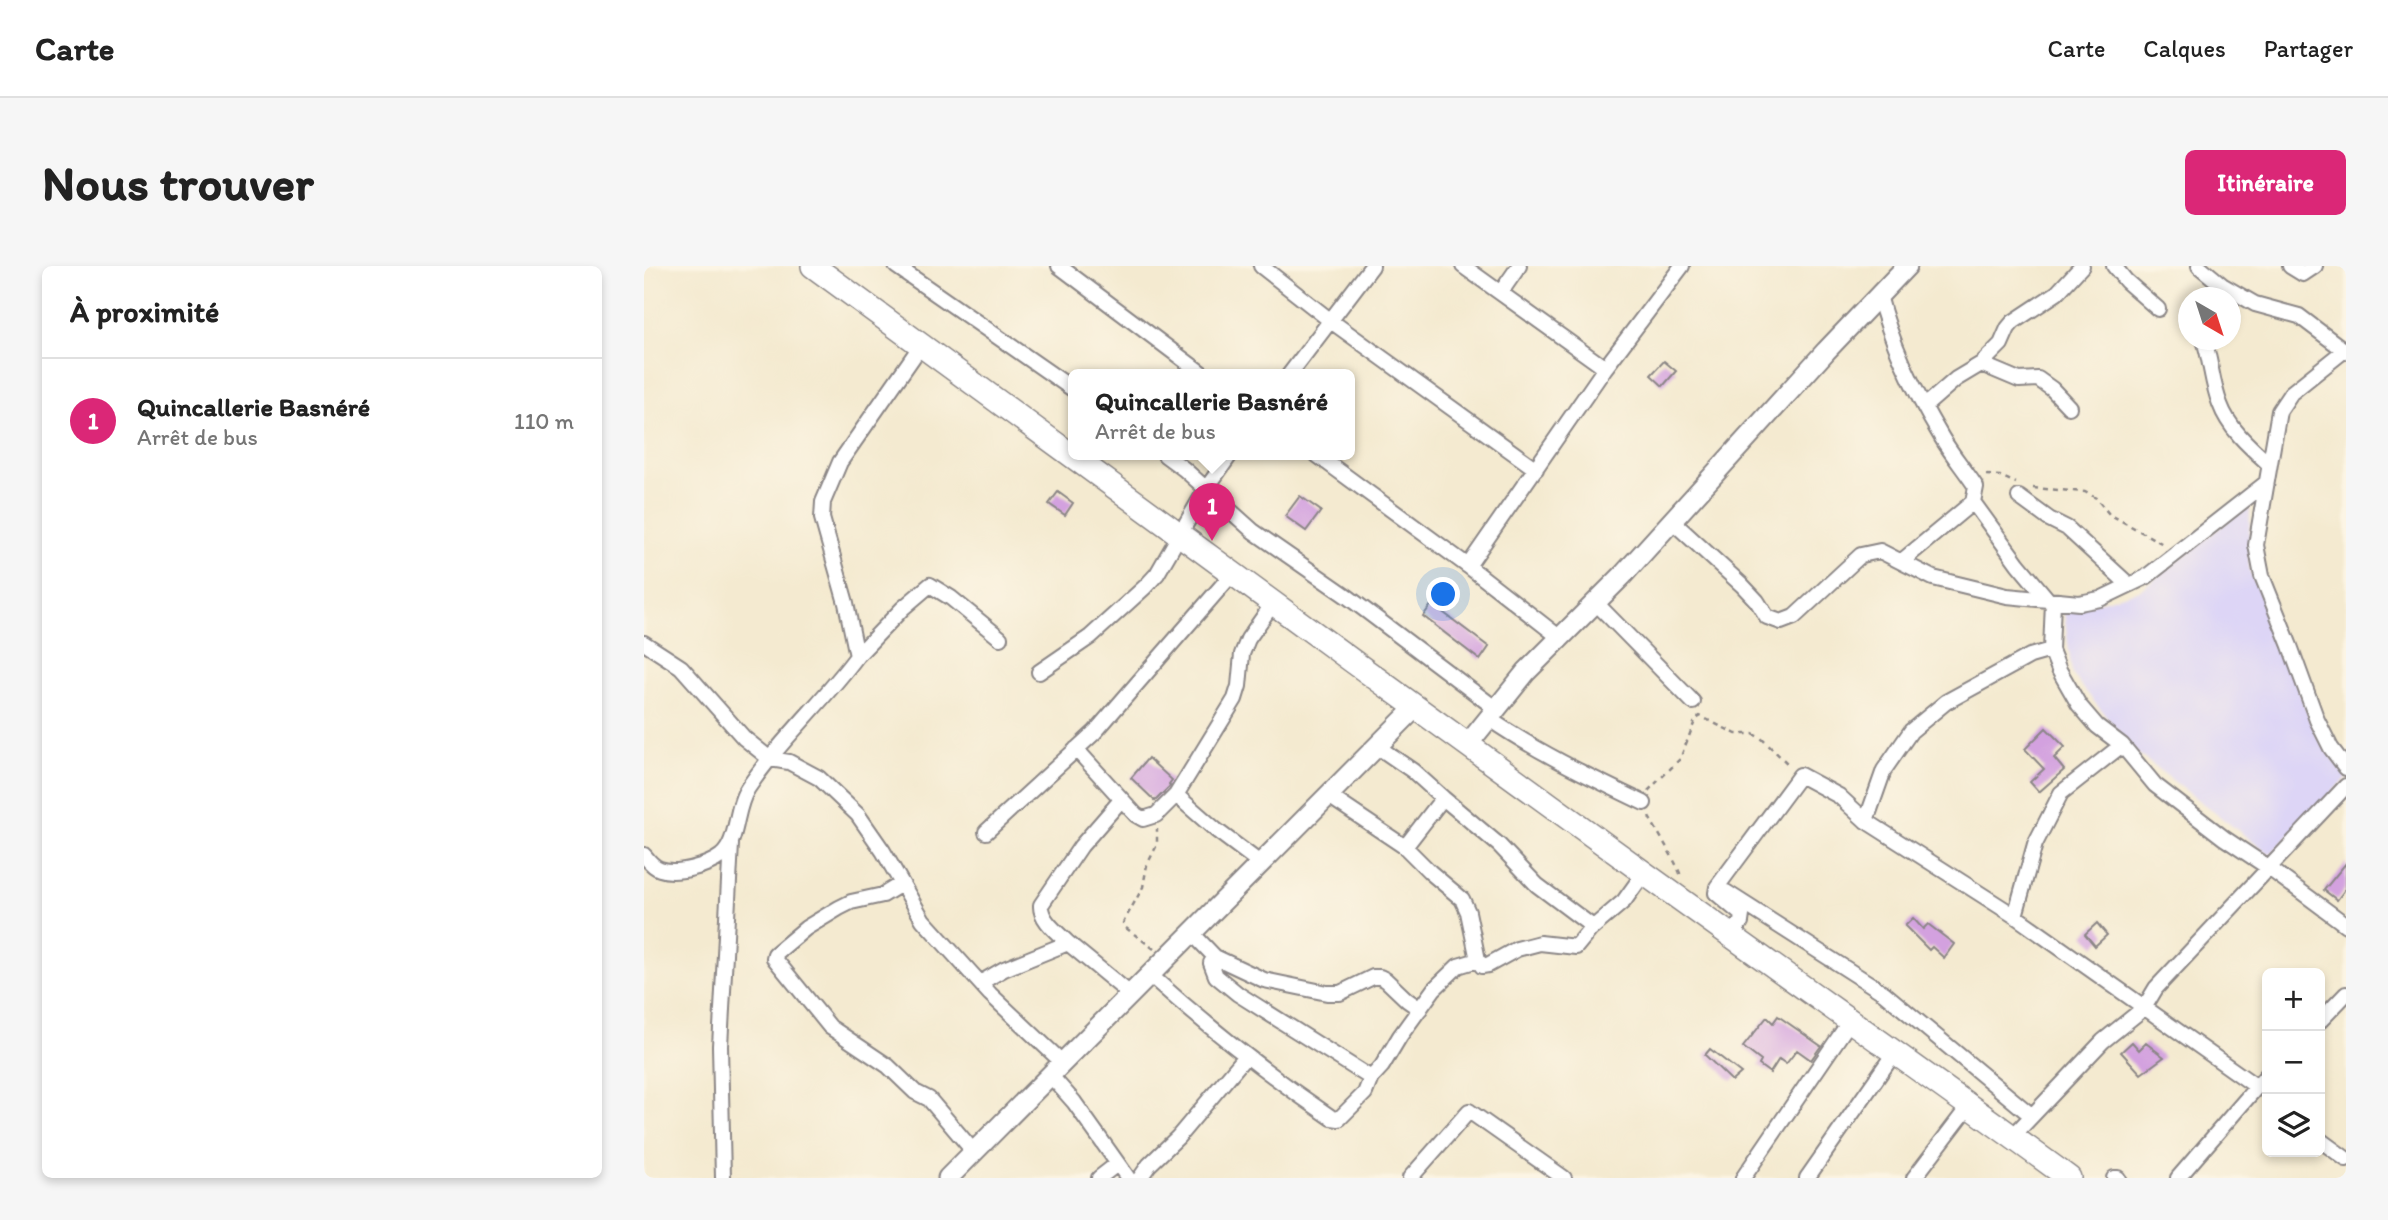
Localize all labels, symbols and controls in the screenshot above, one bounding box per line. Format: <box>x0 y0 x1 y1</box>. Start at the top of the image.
text: Carte <box>35 29 115 68</box>
text: Carte <box>2048 34 2105 63</box>
text: Calques <box>2143 34 2226 63</box>
text: Partager <box>2264 34 2353 63</box>
button: Itinéraire <box>2185 150 2346 215</box>
text: Nous trouver <box>42 153 314 212</box>
north arrow <box>2178 287 2241 350</box>
text: À proximité <box>70 293 219 330</box>
popup <box>1068 369 1355 460</box>
text: Quincallerie Basnéré <box>1095 385 1328 417</box>
text: Quincallerie Basnéré <box>137 391 370 423</box>
text: 1 <box>88 407 98 435</box>
text: 110 m <box>514 407 574 435</box>
text: Arrêt de bus <box>1095 417 1216 445</box>
text: Arrêt de bus <box>137 423 258 451</box>
pin: 1 <box>1189 483 1235 541</box>
your location <box>1426 577 1460 611</box>
map controls <box>2262 968 2325 1157</box>
button: + <box>2262 968 2325 1031</box>
button: − <box>2262 1031 2325 1094</box>
button: layers <box>2262 1094 2325 1157</box>

